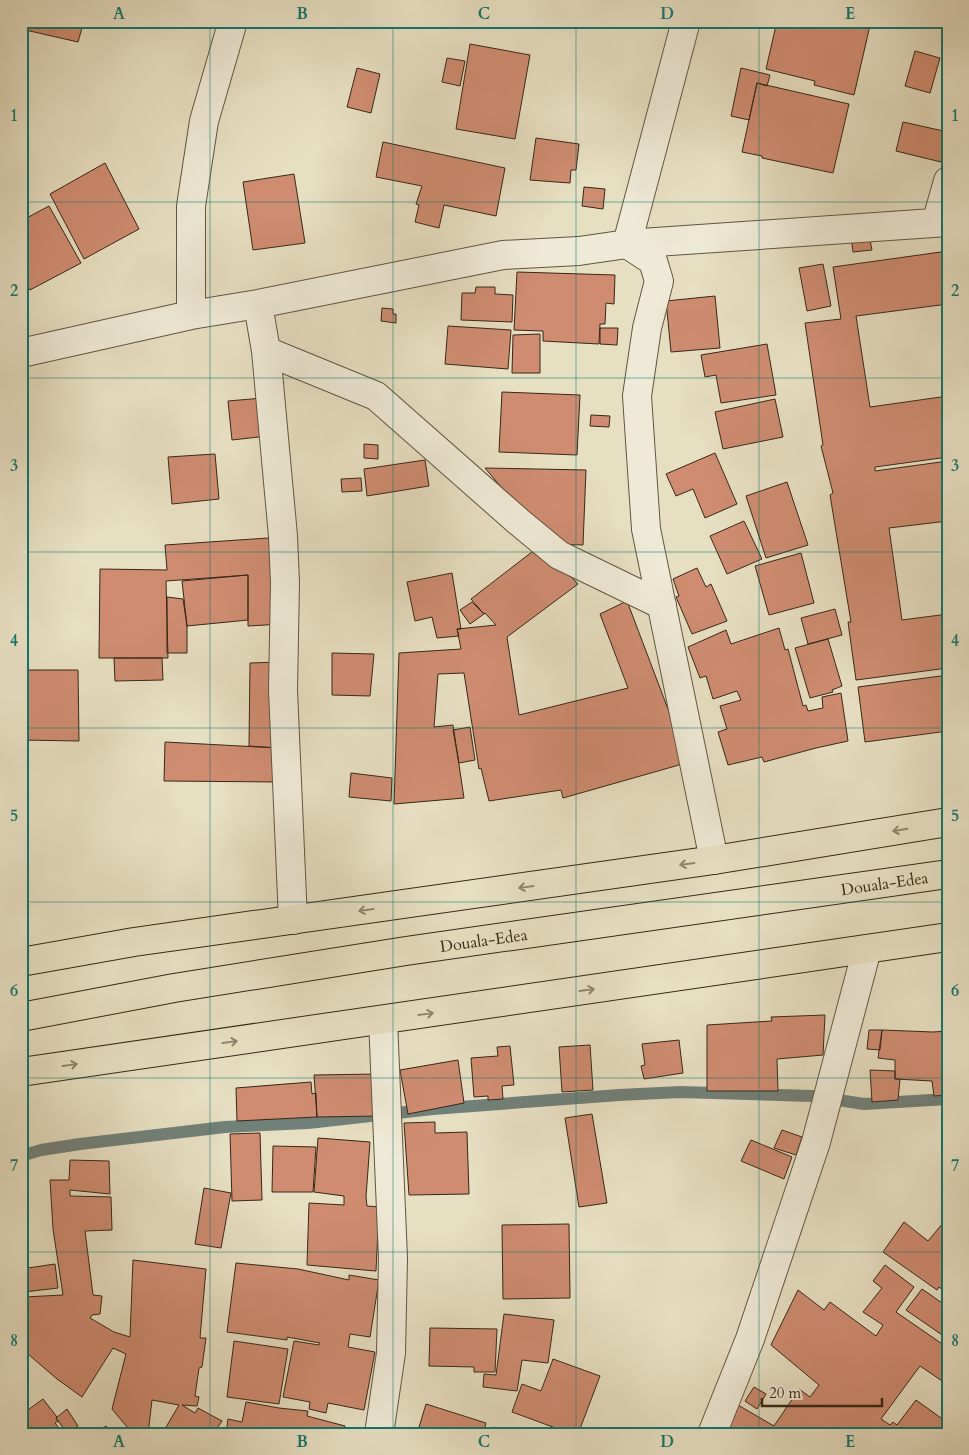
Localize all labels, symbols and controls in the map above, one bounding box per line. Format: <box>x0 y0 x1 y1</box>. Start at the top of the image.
text: A <box>113 3 125 25</box>
text: B <box>296 3 308 25</box>
text: C <box>478 3 490 25</box>
text: D <box>660 3 674 25</box>
text: E <box>845 3 855 25</box>
text: 1 <box>10 105 18 127</box>
text: 1 <box>951 105 959 127</box>
text: 2 <box>10 280 18 302</box>
text: 2 <box>951 280 959 302</box>
text: 3 <box>10 455 18 477</box>
text: 3 <box>951 455 959 477</box>
text: 4 <box>10 630 18 652</box>
text: 4 <box>951 630 959 652</box>
text: 5 <box>10 805 18 827</box>
text: 5 <box>951 805 959 827</box>
one-way arrow <box>892 825 908 835</box>
one-way arrow <box>680 859 696 869</box>
street label: Douala-Edea <box>840 867 930 901</box>
one-way arrow <box>519 882 535 892</box>
one-way arrow <box>358 905 374 915</box>
street label: Douala-Edea <box>439 924 529 958</box>
text: 6 <box>10 980 18 1002</box>
text: 6 <box>951 980 959 1002</box>
one-way arrow <box>578 985 594 995</box>
one-way arrow <box>417 1009 433 1019</box>
one-way arrow <box>222 1037 238 1047</box>
one-way arrow <box>61 1060 77 1070</box>
text: 7 <box>10 1155 18 1177</box>
text: 7 <box>951 1155 959 1177</box>
text: 8 <box>10 1330 18 1352</box>
text: 8 <box>951 1330 959 1352</box>
scale bar <box>762 1375 882 1407</box>
text: 20 m <box>769 1383 801 1403</box>
text: A <box>113 1431 125 1453</box>
text: B <box>296 1431 308 1453</box>
text: C <box>478 1431 490 1453</box>
text: D <box>660 1431 674 1453</box>
text: E <box>845 1431 855 1453</box>

